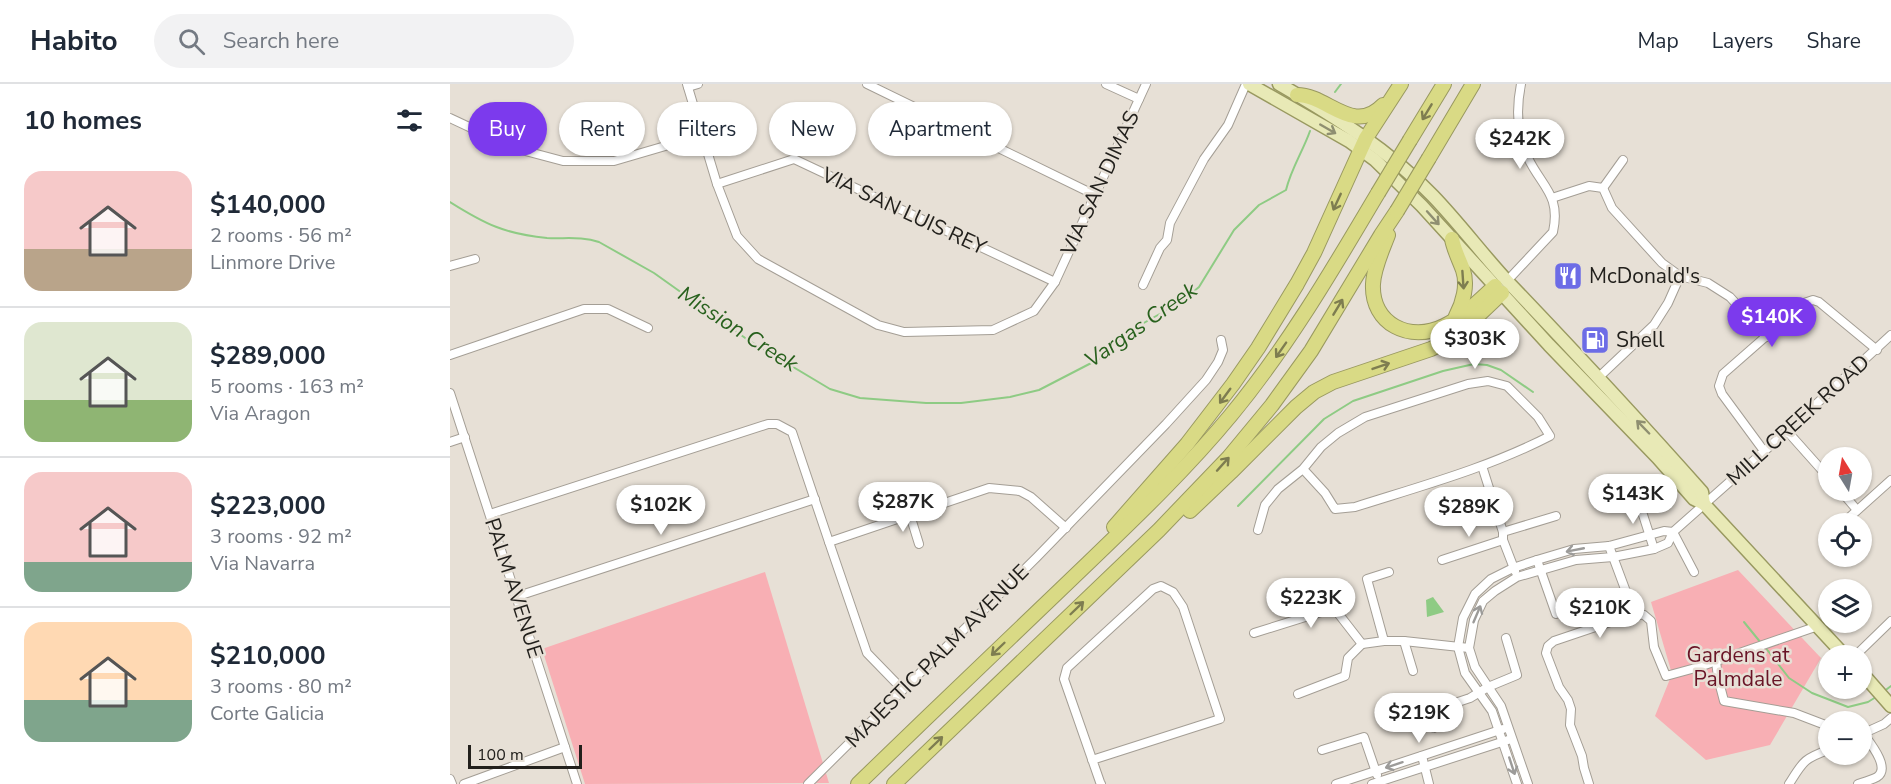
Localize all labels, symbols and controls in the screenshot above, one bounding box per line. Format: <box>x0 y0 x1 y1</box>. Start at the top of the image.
search box <box>154 14 574 68</box>
text: Habito <box>30 22 118 60</box>
icon: search <box>175 25 208 58</box>
text: Search here <box>223 26 339 56</box>
text: Map <box>1637 27 1679 55</box>
text: Layers <box>1712 27 1773 55</box>
text: Share <box>1806 27 1861 55</box>
chip: Buy <box>468 102 547 156</box>
chip: Rent <box>559 102 645 156</box>
chip: Filters <box>657 102 757 156</box>
chip: New <box>769 102 856 156</box>
chip: Apartment <box>868 102 1012 156</box>
text: 10 homes <box>24 103 142 138</box>
one-way arrow <box>1420 103 1432 120</box>
icon: filters <box>393 104 426 137</box>
street label: VIA SAN DIMAS <box>1054 106 1146 261</box>
pin: $242K <box>1478 119 1562 170</box>
one-way arrow <box>1319 123 1336 135</box>
text: $242K <box>1489 125 1551 152</box>
street label: VIA SAN LUIS REY <box>816 160 991 262</box>
text: $140,000 <box>210 187 326 222</box>
one-way arrow <box>1330 193 1342 211</box>
icon: home <box>72 195 144 267</box>
one-way arrow <box>1426 210 1440 225</box>
text: 2 rooms · 56 m² <box>210 222 352 249</box>
text: Linmore Drive <box>210 249 335 276</box>
restaurant icon: McDonald's <box>1552 260 1584 292</box>
place label: McDonald's <box>1589 262 1700 290</box>
one-way arrow <box>1458 270 1469 289</box>
water label: Vargas Creek <box>1079 275 1204 375</box>
water label: Mission Creek <box>672 279 805 380</box>
pin: $140K <box>1730 297 1814 348</box>
one-way arrow <box>1333 299 1345 316</box>
text: $140K <box>1741 303 1803 330</box>
pin: $303K <box>1433 319 1517 370</box>
fuel station icon: Shell <box>1579 324 1611 356</box>
text: $303K <box>1444 325 1506 352</box>
place label: Shell <box>1616 326 1665 354</box>
text: $289,000 <box>210 338 326 373</box>
one-way arrow <box>1275 341 1287 357</box>
icon: home <box>72 346 144 418</box>
street label: MILL CREEK ROAD <box>1720 348 1876 492</box>
one-way arrow <box>1371 359 1390 370</box>
text: 5 rooms · 163 m² <box>210 373 364 400</box>
one-way arrow <box>1218 388 1231 404</box>
text: Via Aragon <box>210 400 311 427</box>
one-way arrow <box>1636 420 1650 435</box>
north arrow <box>1818 447 1872 501</box>
map controls <box>1818 447 1872 765</box>
one-way arrow <box>1216 457 1230 472</box>
pin: $143K <box>1591 474 1675 525</box>
text: $143K <box>1602 480 1664 507</box>
pin: $287K <box>861 482 945 533</box>
pin: $102K <box>619 485 703 536</box>
pin: $289K <box>1427 487 1511 538</box>
text: $223,000 <box>210 488 326 523</box>
text: $287K <box>872 488 934 515</box>
text: $102K <box>630 491 692 518</box>
text: $289K <box>1438 493 1500 520</box>
icon: home <box>72 496 144 568</box>
button: locate <box>1818 513 1872 567</box>
street label: PALM AVENUE <box>478 514 550 662</box>
text: 3 rooms · 92 m² <box>210 523 352 550</box>
one-way arrow <box>1566 545 1585 556</box>
text: Via Navarra <box>210 550 315 577</box>
street label: MAJESTIC PALM AVENUE <box>839 558 1035 754</box>
pin: $223K <box>1269 578 1353 629</box>
button: layers <box>1818 579 1872 633</box>
text: $223K <box>1280 584 1342 611</box>
pin: $210K <box>1558 588 1642 639</box>
text: $210K <box>1569 594 1631 621</box>
one-way arrow <box>1070 601 1085 616</box>
one-way arrow <box>1472 605 1483 624</box>
text: $210,000 <box>210 638 326 673</box>
park label: Gardens at Palmdale <box>1686 641 1790 693</box>
one-way arrow <box>991 642 1006 656</box>
button: + <box>1818 645 1872 699</box>
icon: home <box>72 646 144 718</box>
text: 3 rooms · 80 m² <box>210 673 352 700</box>
pin: $219K <box>1377 693 1461 744</box>
text: $219K <box>1388 699 1450 726</box>
text: Corte Galicia <box>210 700 324 727</box>
button: − <box>1818 711 1872 765</box>
one-way arrow <box>929 736 944 751</box>
scale bar <box>468 742 582 770</box>
text: 100 m <box>477 744 524 766</box>
one-way arrow <box>1507 756 1518 775</box>
one-way arrow <box>1385 760 1404 771</box>

